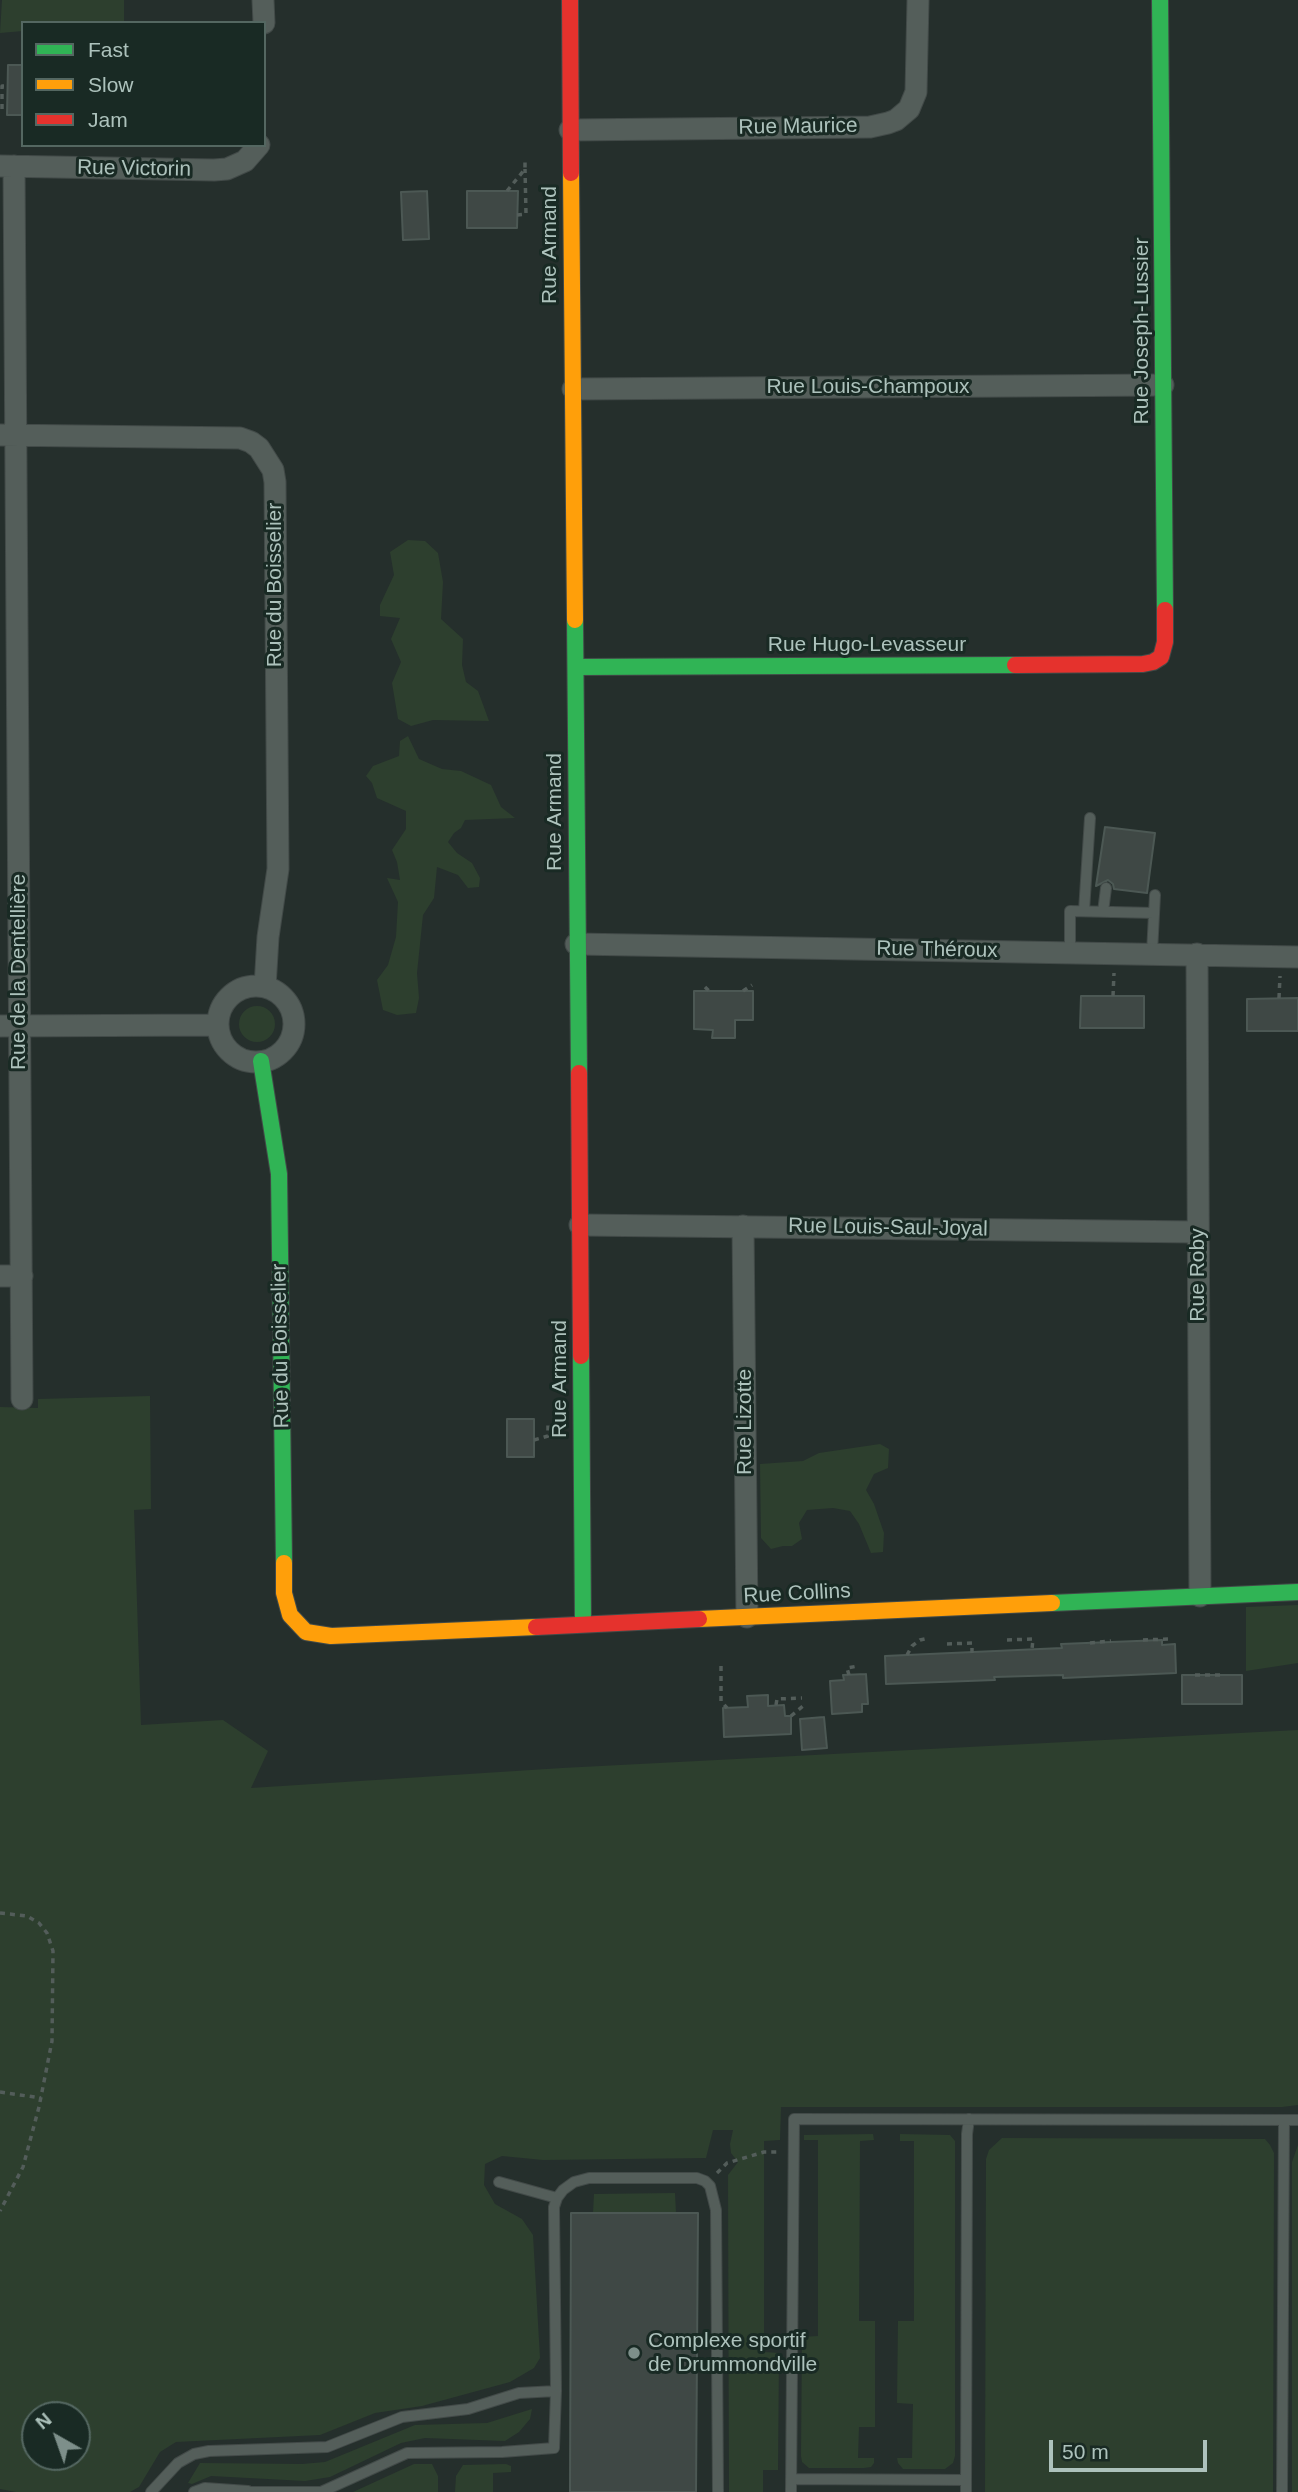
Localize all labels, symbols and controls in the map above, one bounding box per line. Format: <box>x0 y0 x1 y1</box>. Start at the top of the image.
legend <box>21 21 266 147</box>
text: Fast <box>88 38 129 61</box>
text: Slow <box>88 73 134 96</box>
text: Jam <box>88 108 128 131</box>
street label: Rue Maurice <box>738 113 858 141</box>
street label: Rue Victorin <box>77 155 191 183</box>
street label: Rue Armand <box>537 186 563 304</box>
street label: Rue Joseph-Lussier <box>1129 238 1155 424</box>
street label: Rue Louis-Champoux <box>766 374 970 400</box>
street label: Rue du Boisselier <box>262 503 288 667</box>
street label: Rue Hugo-Levasseur <box>768 632 966 658</box>
street label: Rue Armand <box>542 753 568 871</box>
street label: Rue de la Dentellière <box>6 874 32 1070</box>
street label: Rue Théroux <box>876 936 998 964</box>
street label: Rue Louis-Saul-Joyal <box>788 1214 988 1242</box>
street label: Rue Roby <box>1185 1228 1211 1322</box>
street label: Rue du Boisselier <box>267 1263 295 1429</box>
street label: Rue Armand <box>547 1320 573 1438</box>
street label: Rue Lizotte <box>732 1369 758 1475</box>
street label: Rue Collins <box>743 1579 851 1609</box>
place label: Complexe sportif de Drummondville <box>648 2328 817 2378</box>
marker: Complexe sportif de Drummondville <box>626 2345 642 2361</box>
north arrow <box>21 2401 91 2471</box>
text: N <box>31 2409 55 2434</box>
scale bar <box>1053 2426 1210 2470</box>
text: 50 m <box>1062 2440 1109 2463</box>

